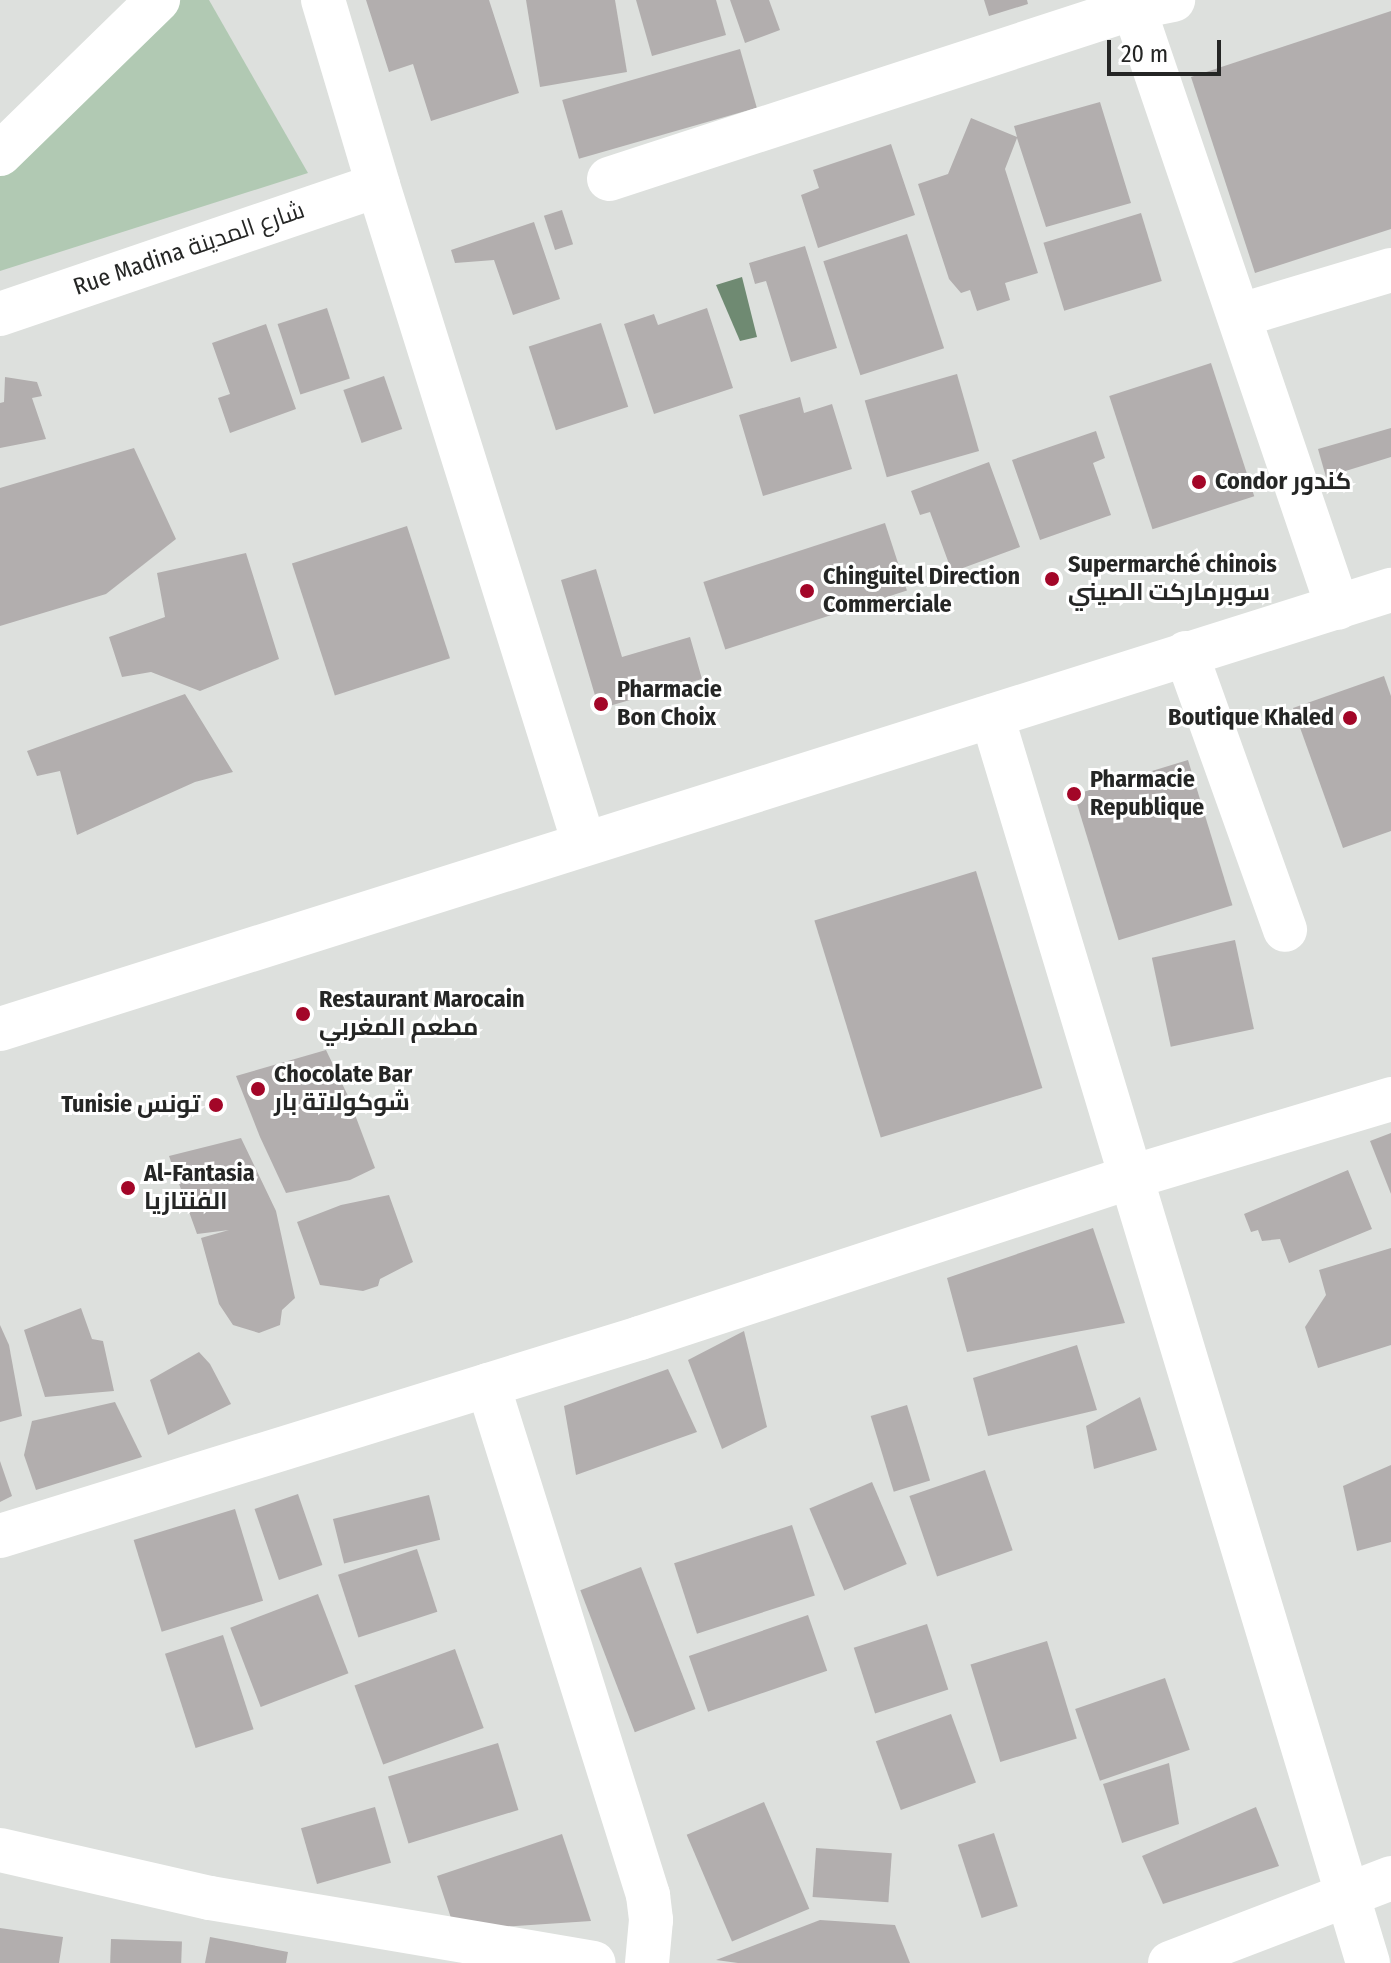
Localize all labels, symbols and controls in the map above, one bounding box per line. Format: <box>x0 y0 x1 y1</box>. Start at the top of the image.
scale bar <box>1111 24 1225 74</box>
text: 20 m <box>1121 40 1168 68</box>
street label: Rue Madina شارع المدينة <box>70 196 308 302</box>
place label: Condor كندور <box>1215 468 1351 496</box>
marker: Condor كندور <box>1190 473 1208 491</box>
place label: Supermarché chinois سوبرماركت الصيني <box>1068 551 1277 607</box>
place label: Chinguitel Direction Commerciale <box>823 563 1020 619</box>
marker: Supermarché chinois سوبرماركت الصيني <box>1043 570 1061 588</box>
marker: Chinguitel Direction Commerciale <box>798 582 816 600</box>
place label: Pharmacie Bon Choix <box>617 676 722 732</box>
marker: Pharmacie Bon Choix <box>592 695 610 713</box>
place label: Boutique Khaled <box>1168 704 1334 732</box>
marker: Boutique Khaled <box>1341 709 1359 727</box>
place label: Pharmacie Republique <box>1090 766 1204 822</box>
marker: Pharmacie Republique <box>1065 785 1083 803</box>
place label: Restaurant Marocain مطعم المغربي <box>319 986 525 1042</box>
marker: Restaurant Marocain مطعم المغربي <box>294 1005 312 1023</box>
place label: Chocolate Bar شوكولاتة بار <box>274 1061 412 1117</box>
marker: Chocolate Bar شوكولاتة بار <box>249 1080 267 1098</box>
place label: Tunisie تونس <box>61 1091 200 1119</box>
marker: Tunisie تونس <box>207 1096 225 1114</box>
place label: Al-Fantasia الفنتازيا <box>144 1160 255 1216</box>
marker: Al-Fantasia الفنتازيا <box>119 1179 137 1197</box>

